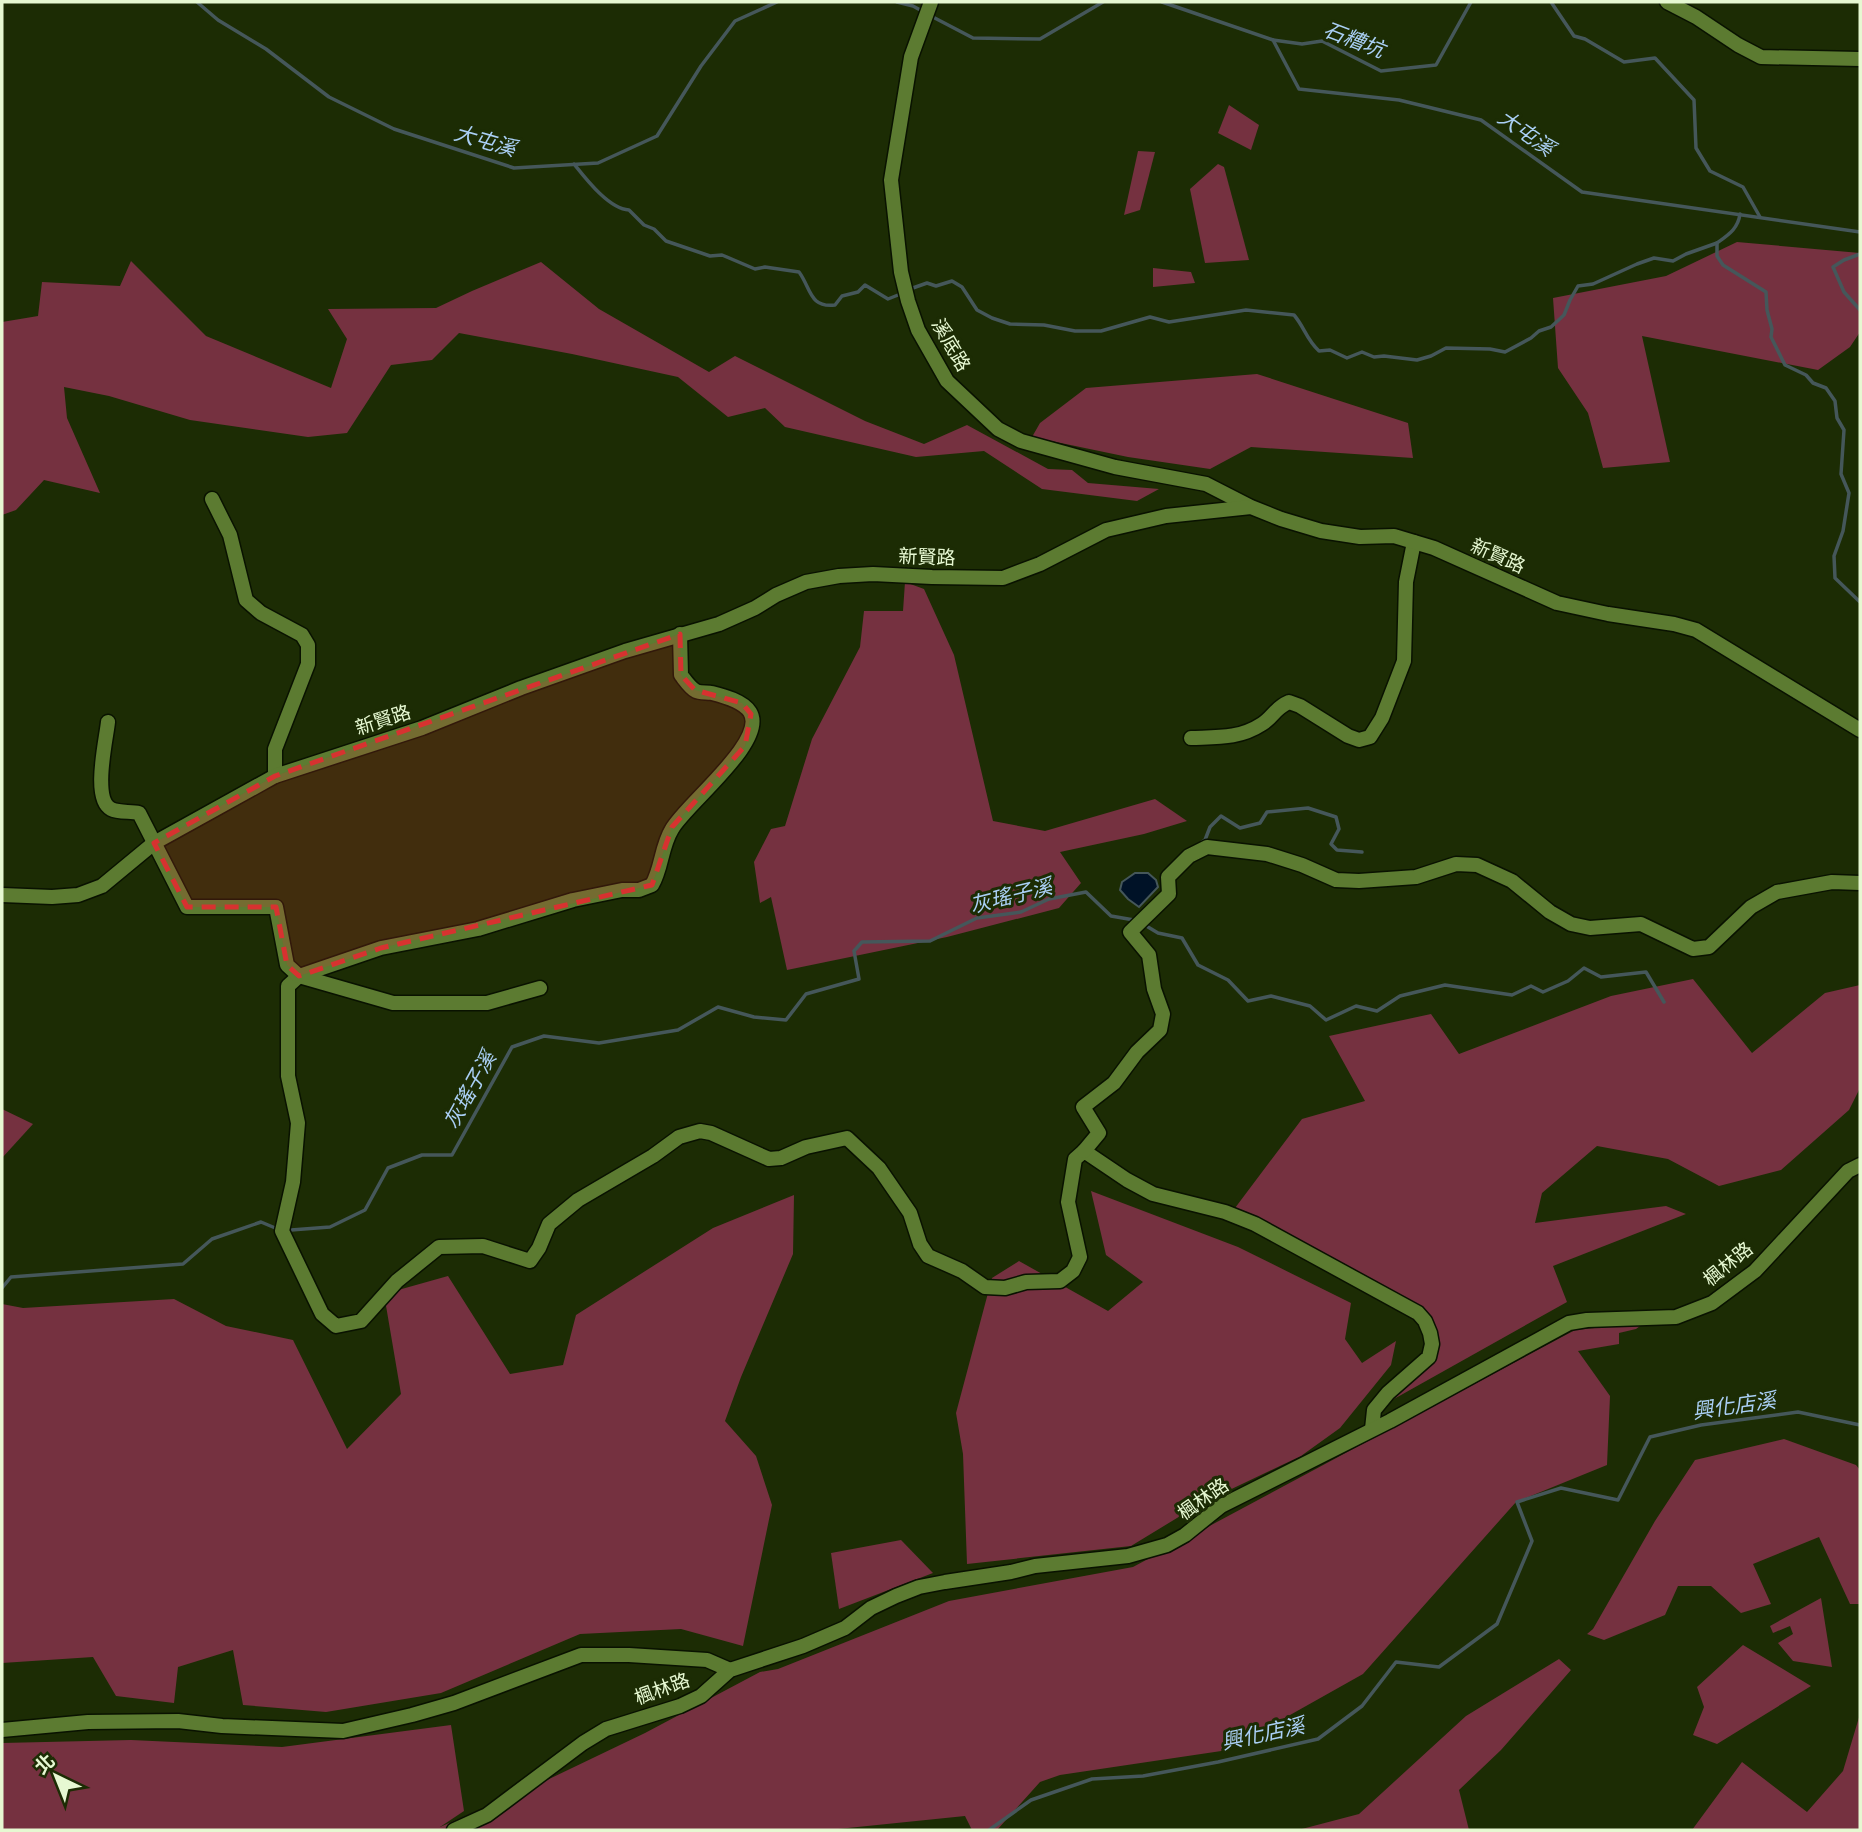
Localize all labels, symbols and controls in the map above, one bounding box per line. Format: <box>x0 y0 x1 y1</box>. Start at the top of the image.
water label: 石糟坑 <box>1320 17 1391 65</box>
water label: 大屯溪 <box>1493 104 1562 163</box>
water label: 大屯溪 <box>451 120 522 163</box>
street label: 溪底路 <box>927 315 975 375</box>
street label: 新賢路 <box>1467 534 1529 578</box>
street label: 新賢路 <box>898 545 956 569</box>
street label: 新賢路 <box>352 700 414 740</box>
water label: 灰瑤子溪 <box>967 872 1058 919</box>
water label: 灰瑤子溪 <box>438 1044 503 1133</box>
street label: 楓林路 <box>1699 1237 1757 1291</box>
water label: 興化店溪 <box>1691 1387 1780 1425</box>
street label: 楓林路 <box>1173 1473 1233 1525</box>
street label: 楓林路 <box>631 1668 693 1710</box>
water label: 興化店溪 <box>1219 1712 1310 1755</box>
north arrow <box>21 1741 91 1811</box>
text: 北 <box>30 1749 60 1779</box>

